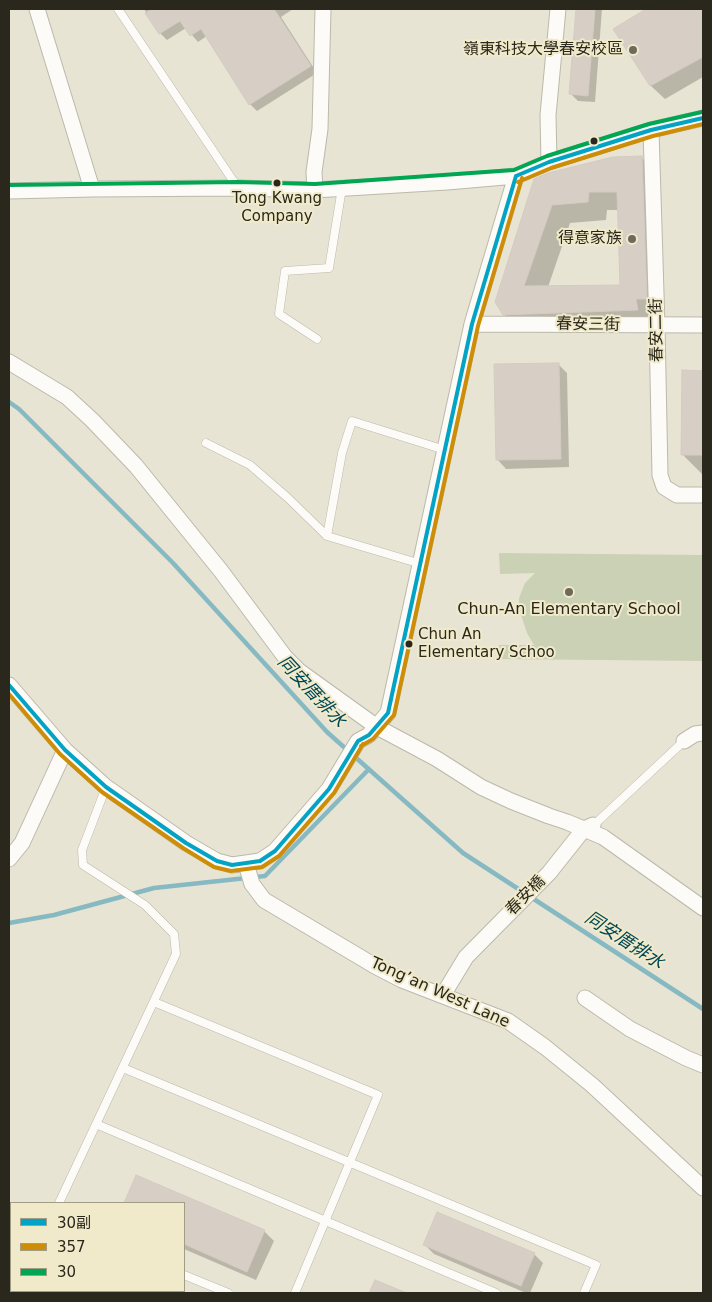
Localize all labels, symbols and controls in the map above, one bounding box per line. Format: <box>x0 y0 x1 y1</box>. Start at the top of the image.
place label: 嶺東科技大學春安校區 <box>463 40 623 60</box>
marker: 嶺東科技大學春安校區 <box>627 44 639 56</box>
unlabelled marker <box>589 136 599 146</box>
marker: Tong Kwang Company <box>272 178 282 188</box>
place label: Tong Kwang Company <box>232 190 322 225</box>
place label: 得意家族 <box>558 229 622 249</box>
marker: 得意家族 <box>626 233 638 245</box>
street label: 春安二街 <box>647 298 667 362</box>
street label: 春安三街 <box>556 315 620 335</box>
marker: Chun-An Elementary School <box>563 586 575 598</box>
place label: Chun-An Elementary School <box>457 600 681 620</box>
place label: Chun An Elementary Schoo <box>418 626 555 661</box>
marker: Chun An Elementary Schoo <box>404 639 414 649</box>
water label: 同安厝排水 <box>272 652 350 732</box>
street label: 春安橋 <box>502 872 550 920</box>
water label: 同安厝排水 <box>580 907 668 975</box>
street label: Tong’an West Lane <box>367 954 513 1032</box>
legend <box>10 1202 185 1292</box>
text: 30副 <box>57 1214 91 1232</box>
text: 357 <box>57 1238 86 1256</box>
text: 30 <box>57 1263 76 1281</box>

